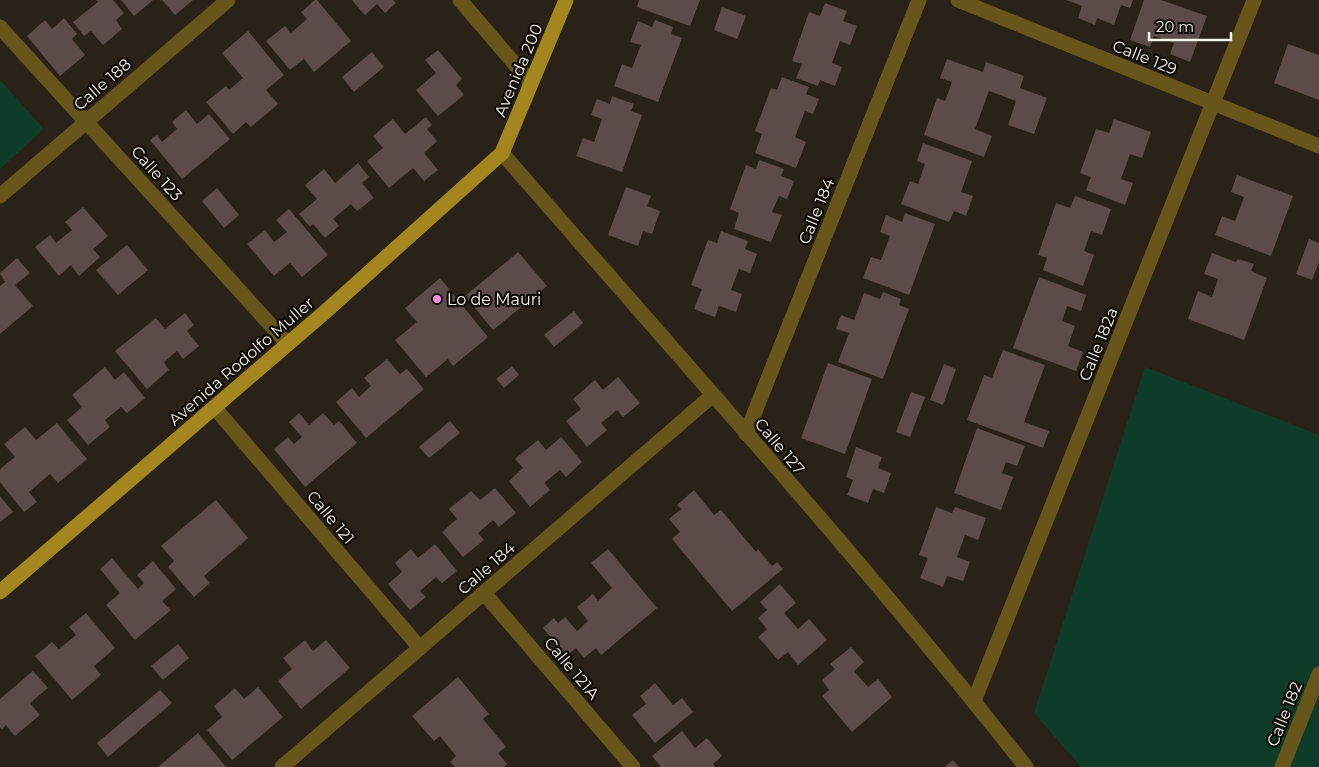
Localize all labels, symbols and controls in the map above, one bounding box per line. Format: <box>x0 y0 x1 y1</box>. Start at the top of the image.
scale bar <box>1149 10 1232 42</box>
text: 20 m <box>1156 17 1194 36</box>
street label: Avenida 200 <box>490 21 547 119</box>
street label: Calle 129 <box>1110 36 1180 79</box>
street label: Calle 188 <box>70 54 135 114</box>
street label: Calle 123 <box>127 142 186 205</box>
street label: Calle 184 <box>795 175 838 247</box>
place label: Lo de Mauri <box>447 290 541 309</box>
street label: Avenida Rodolfo Muller <box>165 293 318 429</box>
marker: Lo de Mauri <box>431 293 443 305</box>
street label: Calle 182a <box>1075 305 1122 384</box>
street label: Calle 127 <box>751 414 809 478</box>
street label: Calle 121 <box>303 487 358 548</box>
street label: Calle 184 <box>454 538 519 598</box>
street label: Calle 121A <box>540 633 603 704</box>
street label: Calle 182 <box>1263 679 1306 749</box>

